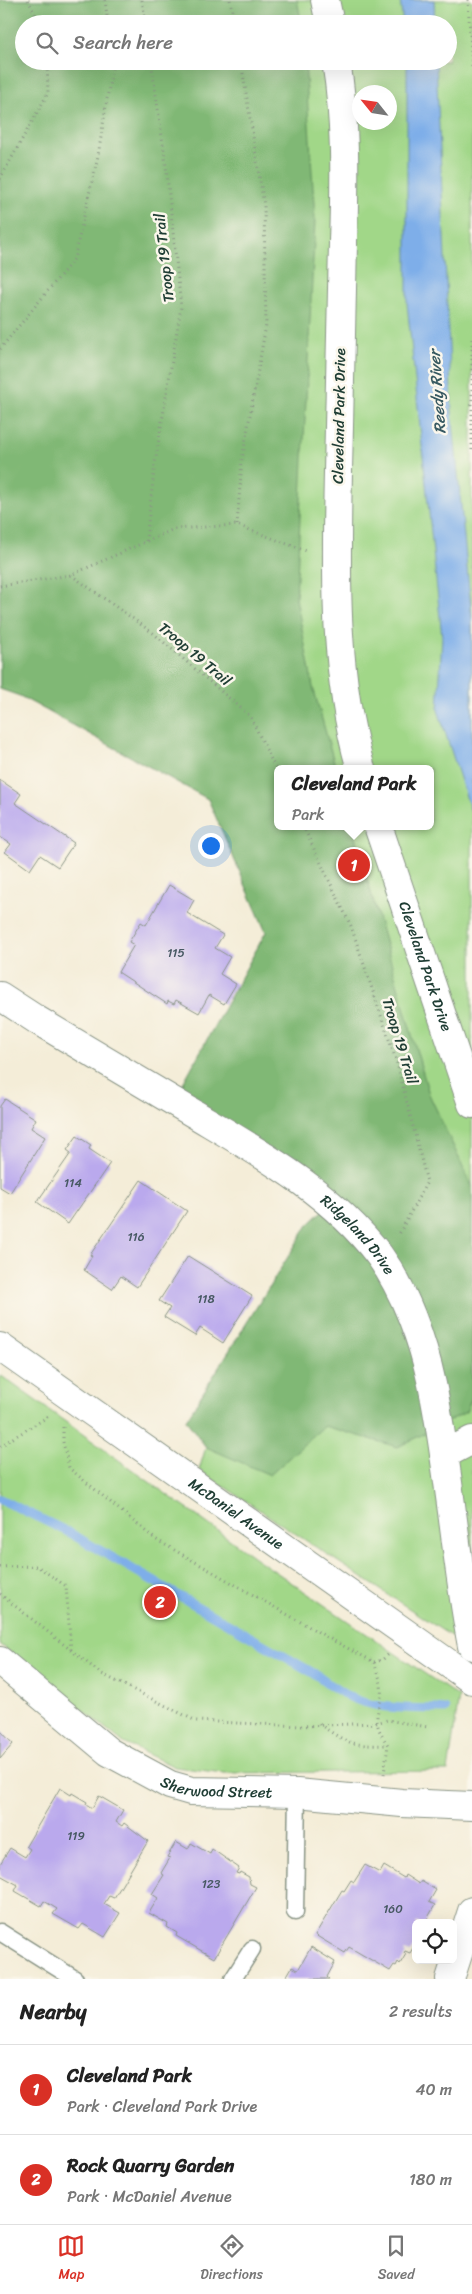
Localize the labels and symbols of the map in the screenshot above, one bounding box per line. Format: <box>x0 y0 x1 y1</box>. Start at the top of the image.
north arrow <box>352 85 397 130</box>
street label: Troop 19 Trail <box>146 212 182 304</box>
water label: Reedy River <box>419 346 454 435</box>
street label: Cleveland Park Drive <box>325 348 353 484</box>
street label: Troop 19 Trail <box>152 615 238 693</box>
your location <box>198 833 224 859</box>
pin: 1 <box>338 846 370 884</box>
street label: Cleveland Park Drive <box>391 898 459 1035</box>
house number: 115 <box>167 942 185 964</box>
street label: Troop 19 Trail <box>375 995 426 1088</box>
house number: 114 <box>64 1172 82 1194</box>
street label: Ridgeland Drive <box>314 1188 402 1280</box>
house number: 116 <box>127 1226 145 1248</box>
house number: 118 <box>197 1288 215 1310</box>
street label: McDaniel Avenue <box>183 1471 289 1556</box>
pin: 2 <box>144 1583 176 1621</box>
street label: Sherwood Street <box>155 1769 273 1806</box>
house number: 119 <box>67 1825 85 1847</box>
house number: 123 <box>202 1873 221 1895</box>
house number: 160 <box>383 1898 403 1920</box>

